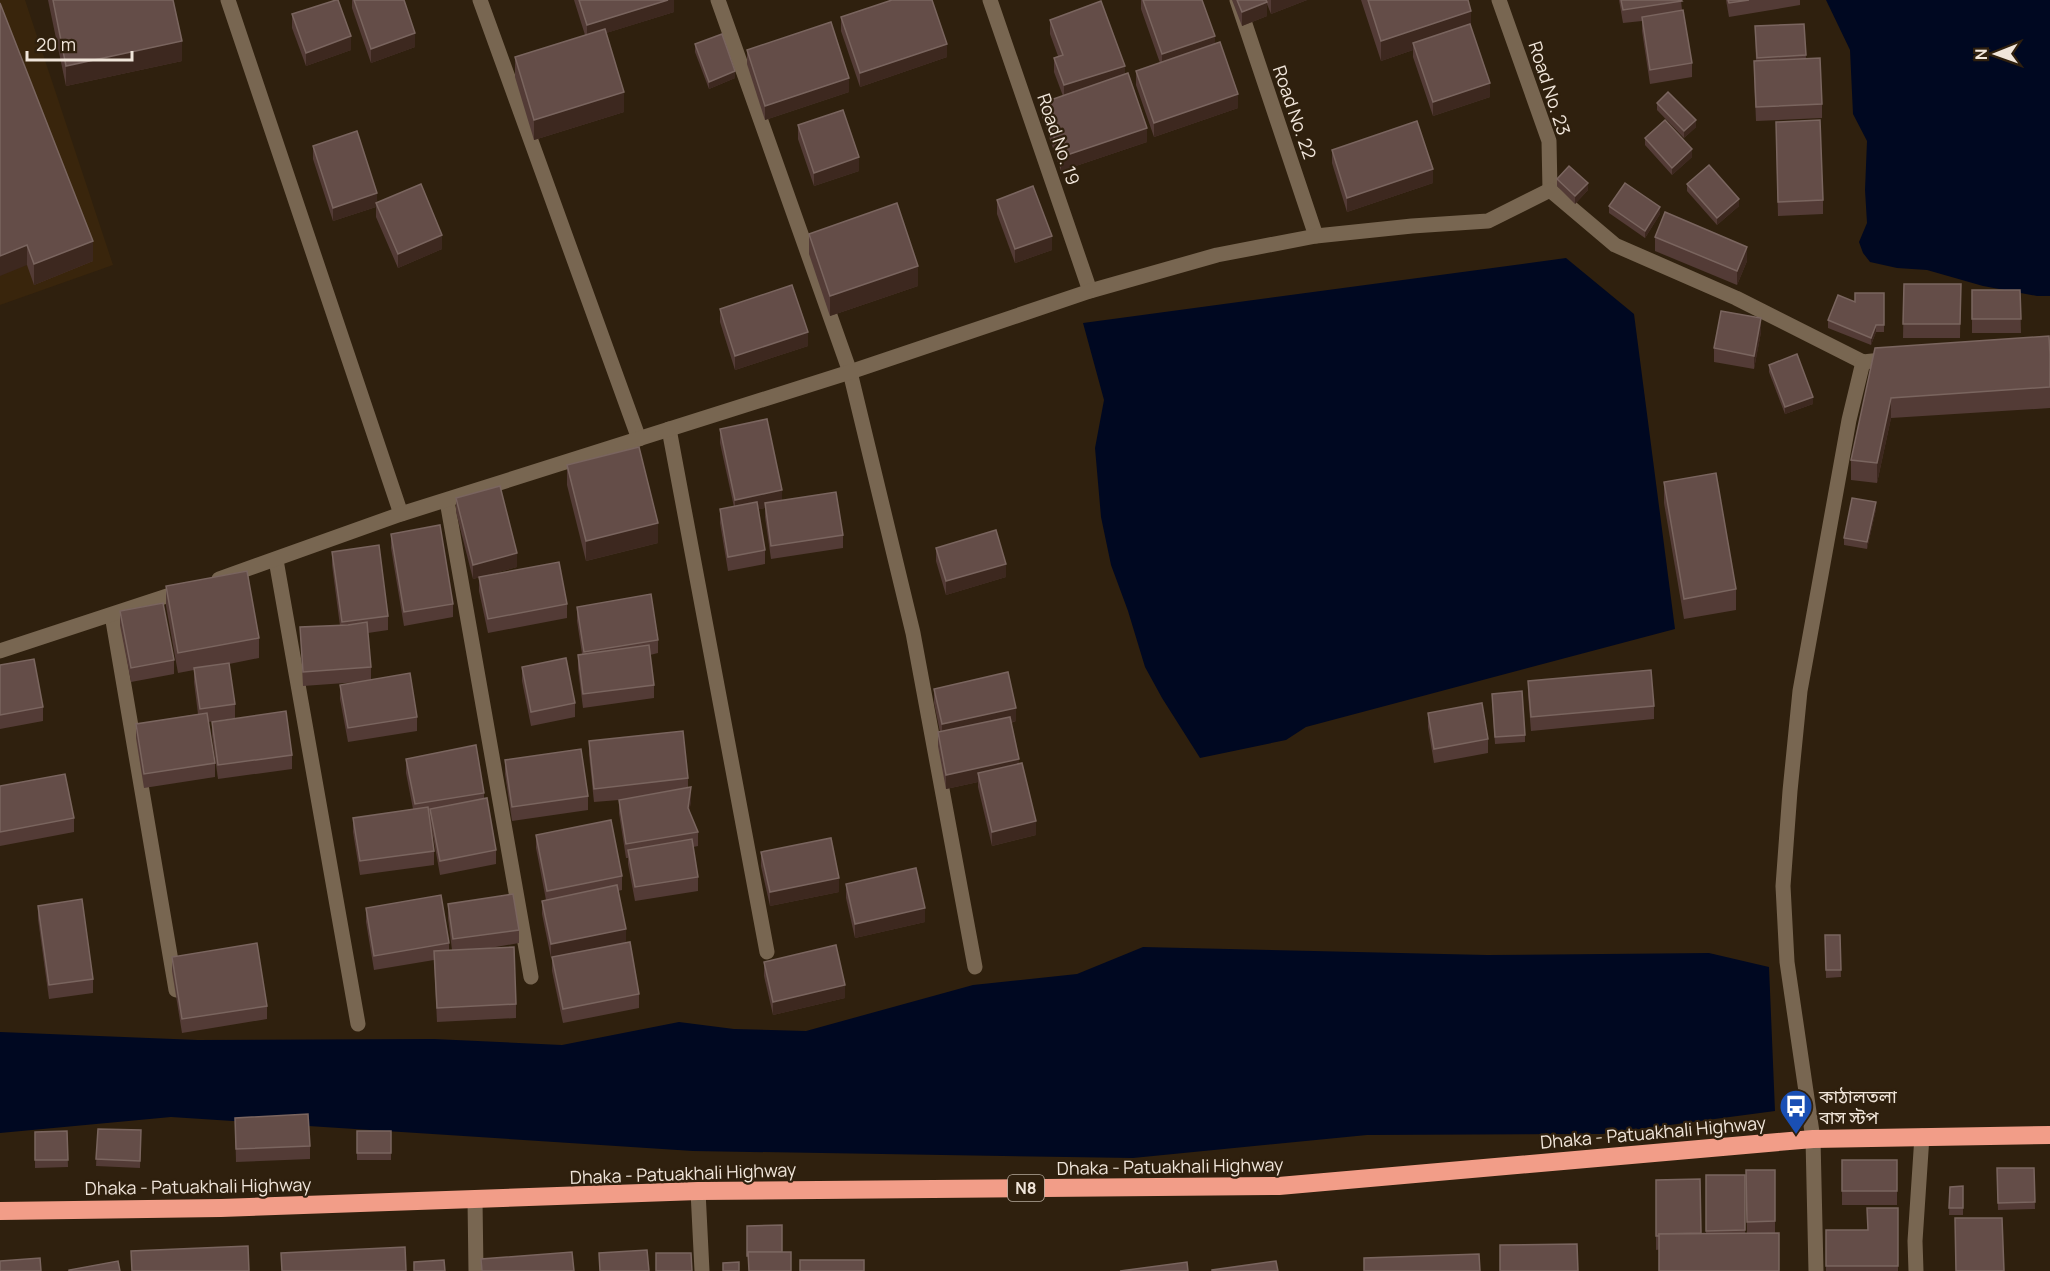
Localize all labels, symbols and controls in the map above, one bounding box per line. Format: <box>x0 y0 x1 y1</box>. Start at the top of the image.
scale bar <box>27 24 132 62</box>
north arrow <box>1966 24 2026 84</box>
text: 20 m <box>36 32 76 56</box>
street label: Road No. 23 <box>1524 38 1576 138</box>
text: N <box>1970 48 1992 60</box>
street label: Road No. 22 <box>1268 62 1322 162</box>
street label: Road No. 19 <box>1032 90 1086 188</box>
place label: কাঠালতলা বাস স্টপ <box>1818 1084 1897 1129</box>
bus stop icon: কাঠালতলা বাস স্টপ <box>1778 1088 1814 1135</box>
street label: Dhaka - Patuakhali Highway <box>1539 1110 1767 1154</box>
street label: Dhaka - Patuakhali Highway <box>1057 1152 1284 1180</box>
street label: Dhaka - Patuakhali Highway <box>569 1157 797 1189</box>
street label: Dhaka - Patuakhali Highway <box>85 1172 312 1200</box>
road number: N8 <box>1008 1175 1044 1201</box>

